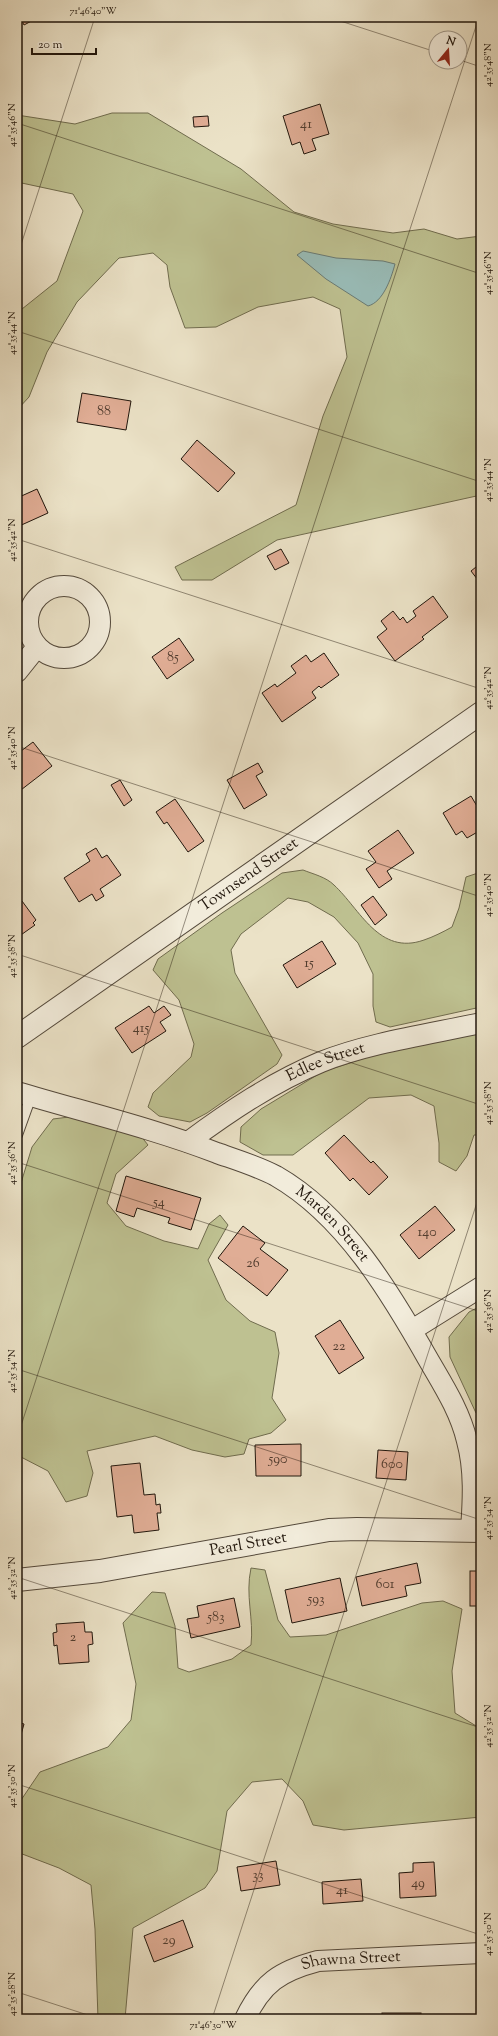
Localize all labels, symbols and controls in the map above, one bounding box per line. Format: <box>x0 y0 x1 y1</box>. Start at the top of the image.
text: 71°46'40"W <box>69 4 117 19</box>
scale bar <box>32 30 96 56</box>
north arrow <box>428 30 468 70</box>
text: N <box>443 32 458 50</box>
text: 20 m <box>38 36 63 54</box>
text: 42°35'48"N <box>481 43 496 87</box>
text: 42°35'46"N <box>5 103 20 147</box>
house number: 41 <box>300 115 312 135</box>
text: 42°35'46"N <box>481 251 496 295</box>
text: 42°35'44"N <box>5 311 20 355</box>
house number: 88 <box>97 402 111 422</box>
text: 42°35'44"N <box>481 458 496 502</box>
text: 42°35'42"N <box>5 518 20 562</box>
house number: 85 <box>167 648 179 668</box>
text: 42°35'42"N <box>481 666 496 710</box>
text: 42°35'40"N <box>5 726 20 770</box>
street label: Townsend Street <box>195 832 304 918</box>
text: 42°35'40"N <box>481 873 496 917</box>
text: 42°35'38"N <box>5 934 20 978</box>
house number: 15 <box>304 954 314 974</box>
house number: 415 <box>133 1019 150 1039</box>
street label: Edlee Street <box>282 1037 368 1088</box>
text: 42°35'38"N <box>481 1081 496 1125</box>
text: 42°35'36"N <box>5 1141 20 1185</box>
street label: Marden Street <box>290 1181 375 1267</box>
house number: 54 <box>152 1193 165 1213</box>
house number: 140 <box>417 1223 437 1243</box>
house number: 26 <box>246 1254 260 1274</box>
text: 42°35'36"N <box>481 1289 496 1333</box>
house number: 22 <box>332 1337 346 1357</box>
text: 42°35'34"N <box>5 1349 20 1393</box>
house number: 590 <box>268 1450 288 1470</box>
house number: 600 <box>381 1455 403 1475</box>
text: 42°35'34"N <box>481 1496 496 1540</box>
street label: Pearl Street <box>208 1526 289 1563</box>
text: 42°35'32"N <box>5 1556 20 1600</box>
house number: 601 <box>376 1575 395 1595</box>
house number: 593 <box>306 1590 325 1610</box>
house number: 583 <box>206 1608 225 1628</box>
house number: 2 <box>70 1628 77 1648</box>
text: 42°35'32"N <box>481 1704 496 1748</box>
text: 42°35'30"N <box>5 1764 20 1808</box>
house number: 33 <box>252 1866 264 1886</box>
house number: 49 <box>411 1874 425 1894</box>
house number: 41 <box>336 1881 348 1901</box>
text: 42°35'30"N <box>481 1912 496 1956</box>
house number: 29 <box>162 1931 176 1951</box>
street label: Shawna Street <box>298 1945 402 1977</box>
text: 42°35'28"N <box>5 1972 20 2016</box>
text: 71°46'30"W <box>189 2018 237 2033</box>

